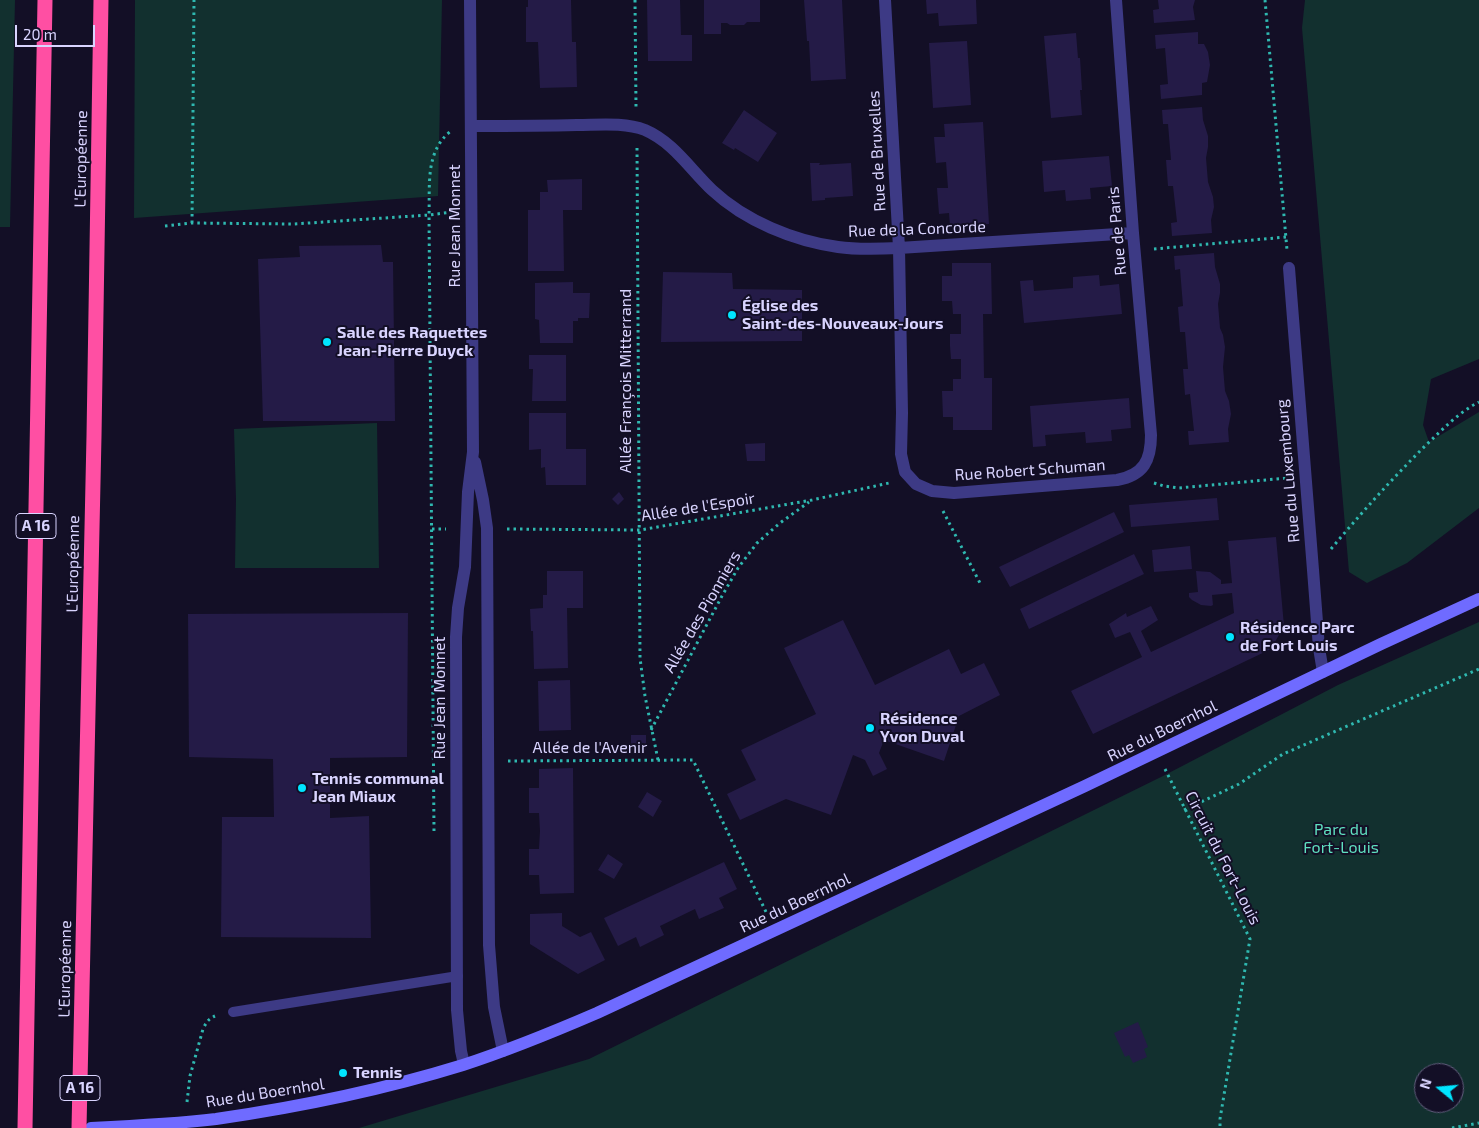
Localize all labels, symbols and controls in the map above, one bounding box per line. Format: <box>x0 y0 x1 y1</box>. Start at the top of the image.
scale bar <box>18 15 98 47</box>
text: 20 m <box>23 25 57 43</box>
street label: Rue de Bruxelles <box>864 90 890 212</box>
street label: L'Européenne <box>71 110 91 208</box>
street label: Rue Jean Monnet <box>445 164 465 288</box>
street label: Rue de Paris <box>1104 186 1130 276</box>
street label: Rue de la Concorde <box>848 217 986 241</box>
street label: Allée François Mitterrand <box>616 289 636 473</box>
place label: Église des Saint-des-Nouveaux-Jours <box>742 296 944 334</box>
marker: Église des Saint-des-Nouveaux-Jours <box>726 309 738 321</box>
place label: Salle des Raquettes Jean-Pierre Duyck <box>337 323 487 361</box>
marker: Salle des Raquettes Jean-Pierre Duyck <box>321 336 333 348</box>
street label: Rue du Luxembourg <box>1272 399 1304 543</box>
street label: Rue Robert Schuman <box>954 455 1106 485</box>
street label: Allée de l'Espoir <box>640 489 756 525</box>
road number: A 16 <box>16 514 56 538</box>
street label: L'Européenne <box>63 515 83 613</box>
street label: Allée des Pionniers <box>659 548 745 676</box>
place label: Résidence Parc de Fort Louis <box>1240 618 1355 656</box>
marker: Résidence Parc de Fort Louis <box>1224 631 1236 643</box>
street label: Rue Jean Monnet <box>430 636 450 760</box>
street label: Rue du Boernhol <box>1104 696 1220 766</box>
place label: Résidence Yvon Duval <box>880 709 965 747</box>
marker: Résidence Yvon Duval <box>864 722 876 734</box>
street label: Allée de l'Avenir <box>532 738 648 758</box>
place label: Tennis communal Jean Miaux <box>312 769 444 807</box>
marker: Tennis communal Jean Miaux <box>296 782 308 794</box>
street label: Circuit du Fort-Louis <box>1181 788 1265 928</box>
park label: Parc du Fort-Louis <box>1303 820 1379 858</box>
street label: Rue du Boernhol <box>737 869 853 937</box>
street label: L'Européenne <box>55 920 75 1018</box>
place label: Tennis <box>353 1063 402 1083</box>
north arrow <box>1414 1063 1464 1113</box>
marker: Tennis <box>337 1067 349 1079</box>
street label: Rue du Boernhol <box>204 1074 326 1112</box>
road number: A 16 <box>60 1076 100 1100</box>
text: N <box>1416 1076 1435 1091</box>

